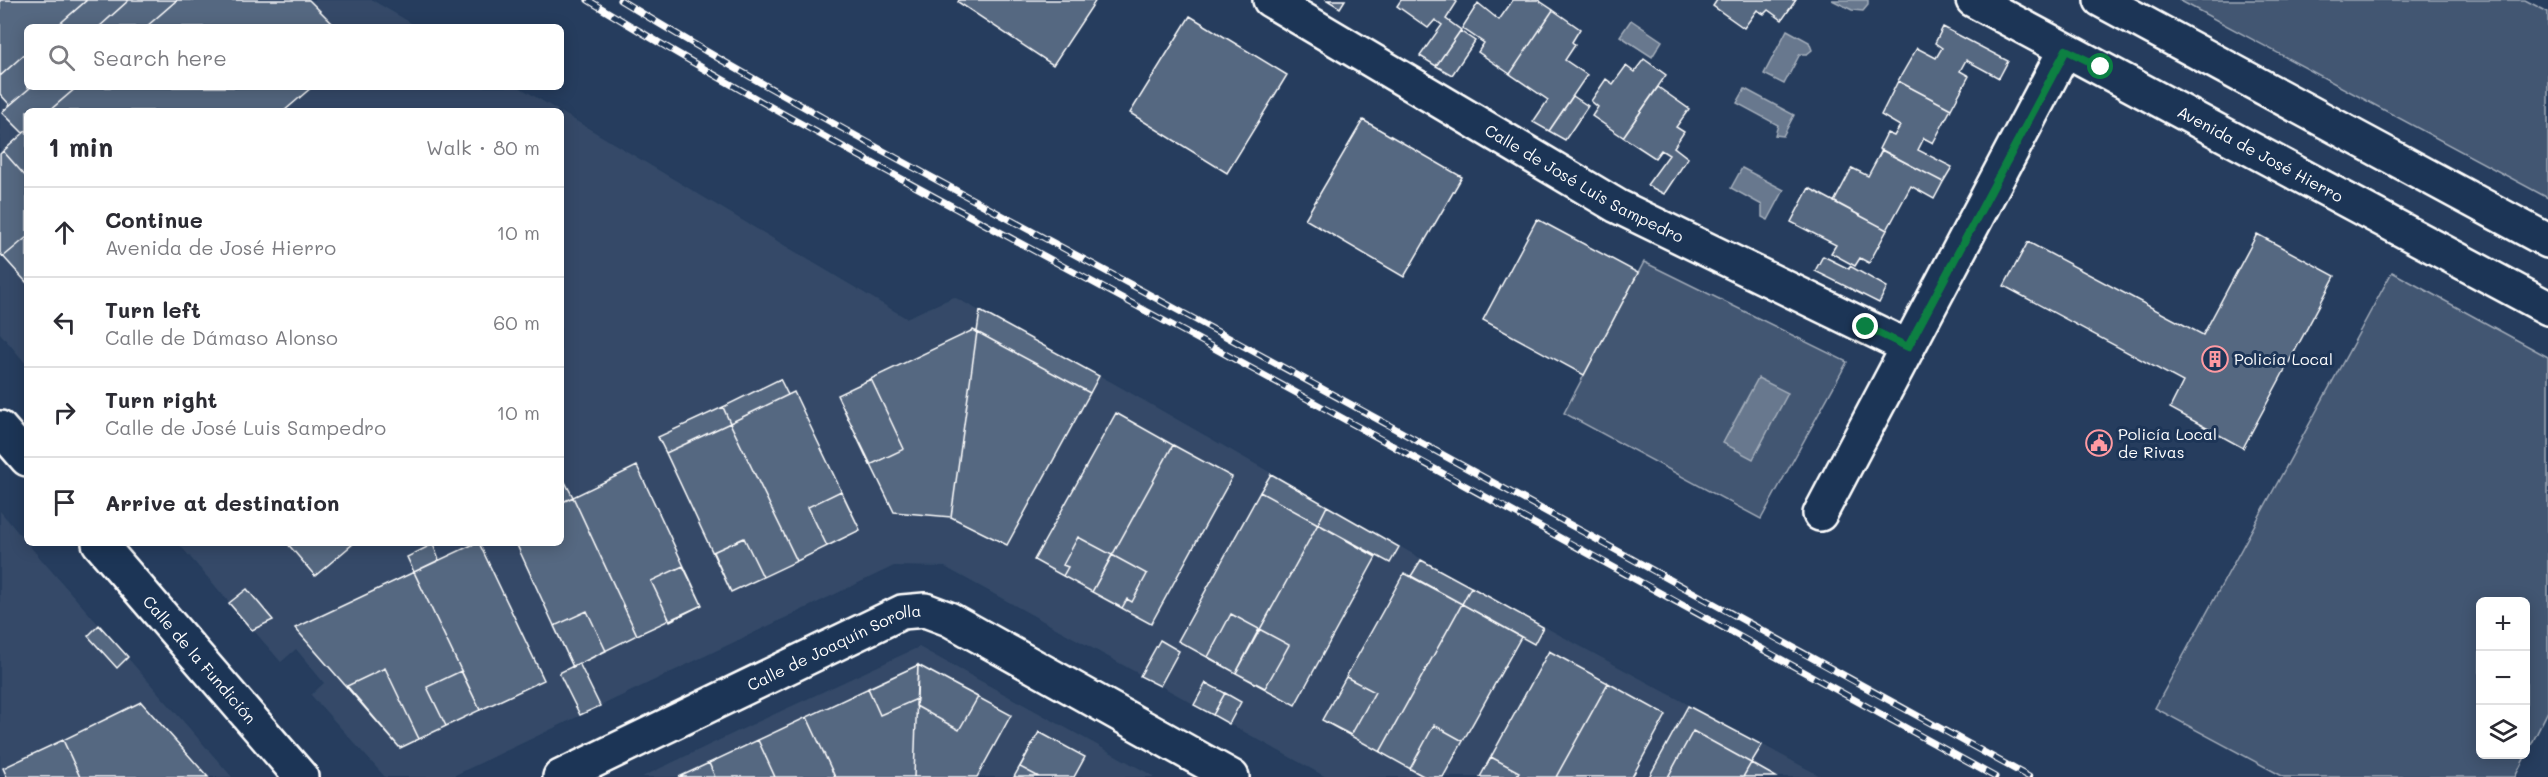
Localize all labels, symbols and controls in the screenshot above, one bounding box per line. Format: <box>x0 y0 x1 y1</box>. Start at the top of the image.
search box <box>24 24 564 90</box>
icon: search <box>45 41 78 74</box>
text: Search here <box>93 43 227 72</box>
route start <box>2087 53 2113 79</box>
street label: Avenida de José Hierro <box>2174 101 2347 206</box>
street label: Calle de José Luis Sampedro <box>1481 119 1687 247</box>
text: 1 min <box>48 130 113 164</box>
text: Walk · 80 m <box>426 134 540 160</box>
text: Continue <box>105 205 203 234</box>
icon: ahead <box>48 216 81 249</box>
text: 10 m <box>496 219 540 245</box>
text: Avenida de José Hierro <box>105 234 336 260</box>
text: Turn left <box>105 295 201 324</box>
icon: left <box>48 306 81 339</box>
text: 60 m <box>493 309 540 335</box>
route end <box>1852 313 1878 339</box>
text: Calle de Dámaso Alonso <box>105 324 338 350</box>
building icon: Policía Local <box>2200 344 2230 374</box>
place label: Policía Local <box>2234 348 2333 369</box>
text: Turn right <box>105 385 217 414</box>
icon: right <box>48 396 81 429</box>
text: 10 m <box>496 399 540 425</box>
text: Calle de José Luis Sampedro <box>105 414 386 440</box>
place label: Policía Local de Rivas <box>2118 423 2217 462</box>
public building icon: Policía Local de Rivas <box>2084 428 2114 458</box>
icon: arrive <box>48 486 81 519</box>
text: Arrive at destination <box>105 488 340 517</box>
street label: Calle de la Fundición <box>139 591 261 728</box>
map controls <box>2476 597 2530 759</box>
button: + <box>2476 597 2530 651</box>
street label: Calle de Joaquín Sorolla <box>743 599 922 695</box>
button: − <box>2476 651 2530 705</box>
button: layers <box>2476 705 2530 759</box>

